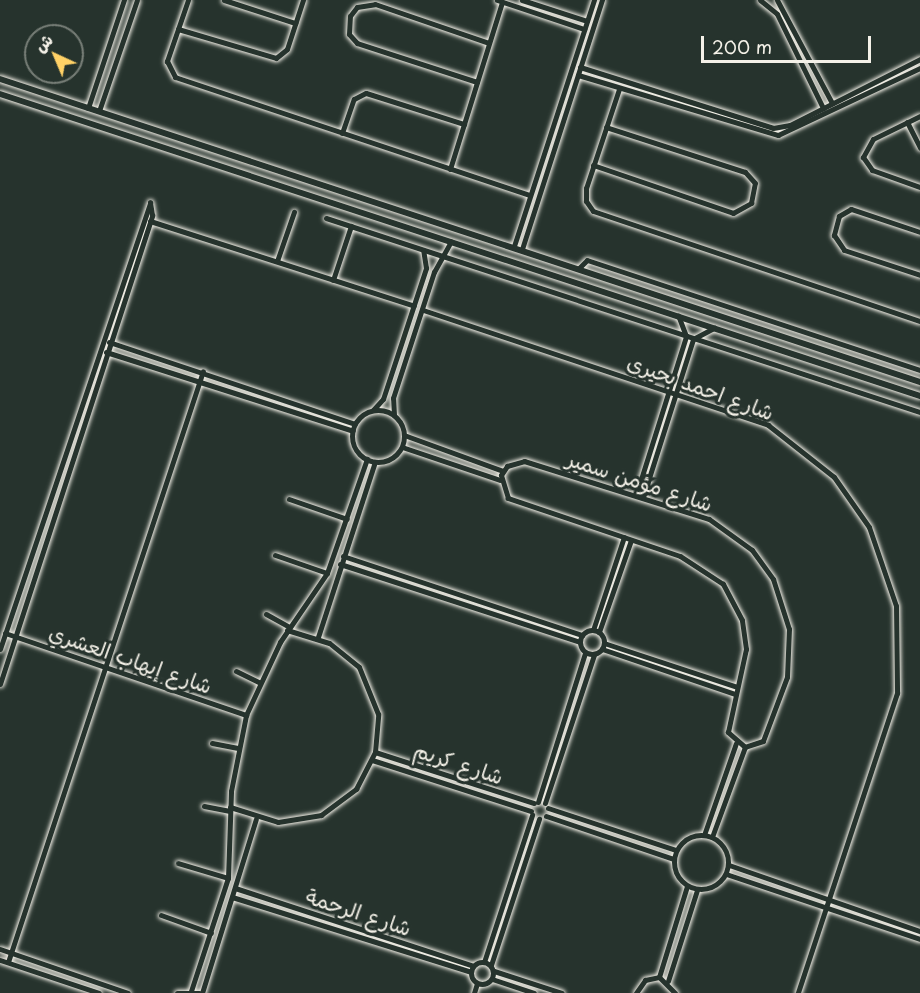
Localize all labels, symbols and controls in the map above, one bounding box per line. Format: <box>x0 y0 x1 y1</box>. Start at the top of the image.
north arrow <box>24 24 84 84</box>
scale bar <box>704 24 874 62</box>
text: ش <box>28 28 58 57</box>
text: 200 m <box>712 33 772 60</box>
street label: شارع احمد بحيرى <box>624 348 778 424</box>
street label: شارع مؤمن سمير <box>564 445 716 515</box>
street label: شارع إيهاب العشري <box>46 618 216 698</box>
street label: شارع كريم <box>411 736 507 788</box>
street label: شارع الرحمة <box>303 882 415 940</box>

